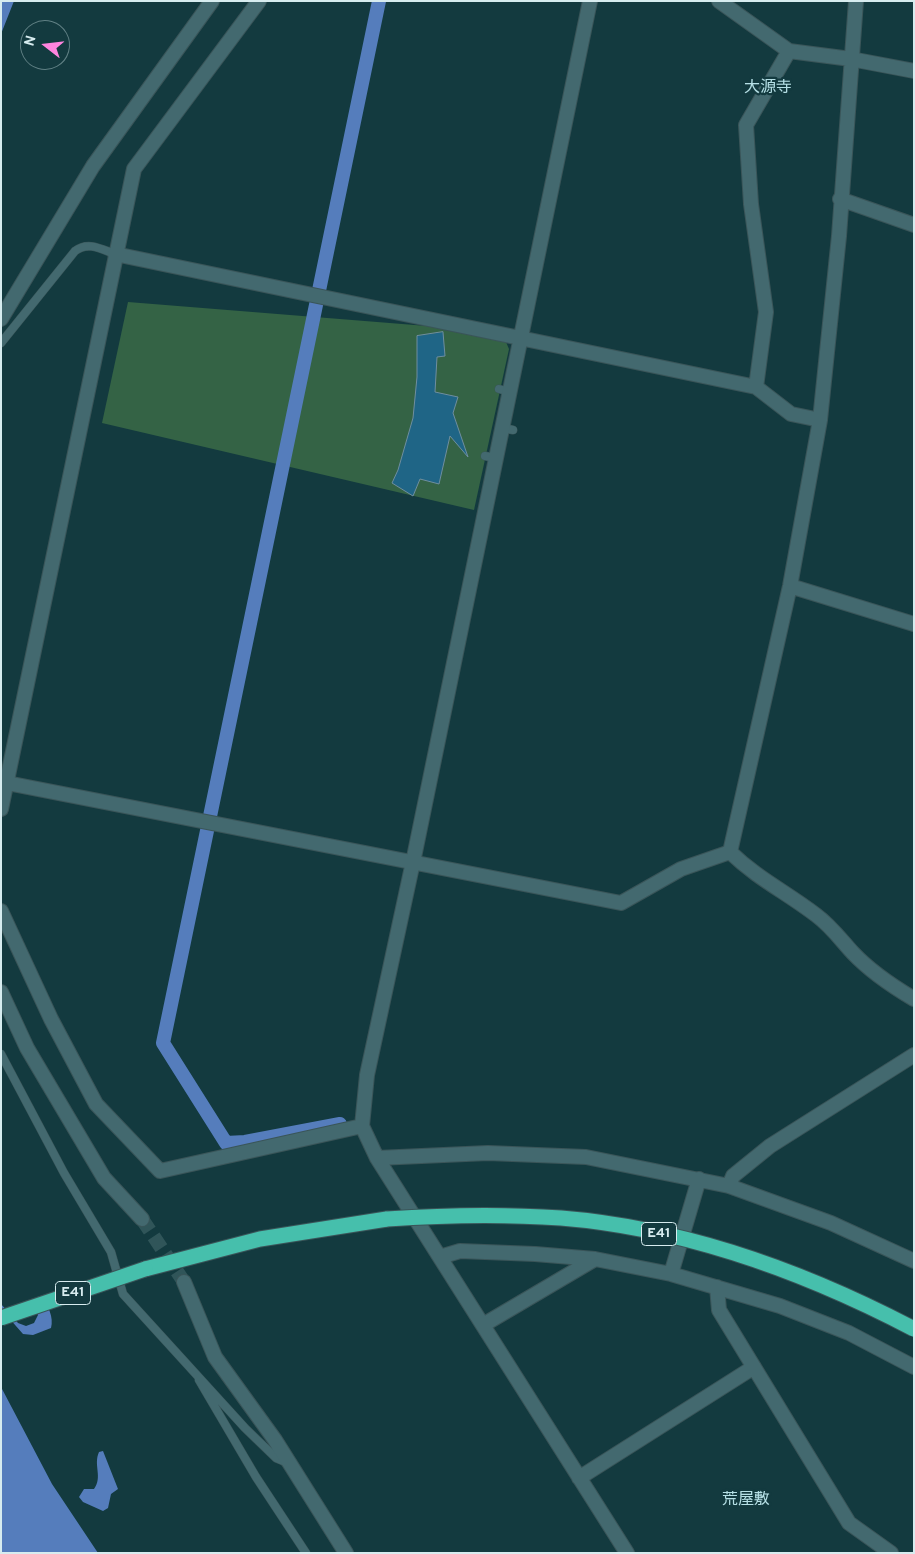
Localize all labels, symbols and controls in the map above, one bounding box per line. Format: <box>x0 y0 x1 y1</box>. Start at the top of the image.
north arrow <box>20 20 70 70</box>
text: N <box>22 34 41 48</box>
district label: 大源寺 <box>744 79 792 99</box>
road number: E41 <box>642 1222 676 1246</box>
road number: E41 <box>56 1282 90 1305</box>
district label: 荒屋敷 <box>722 1491 770 1511</box>

